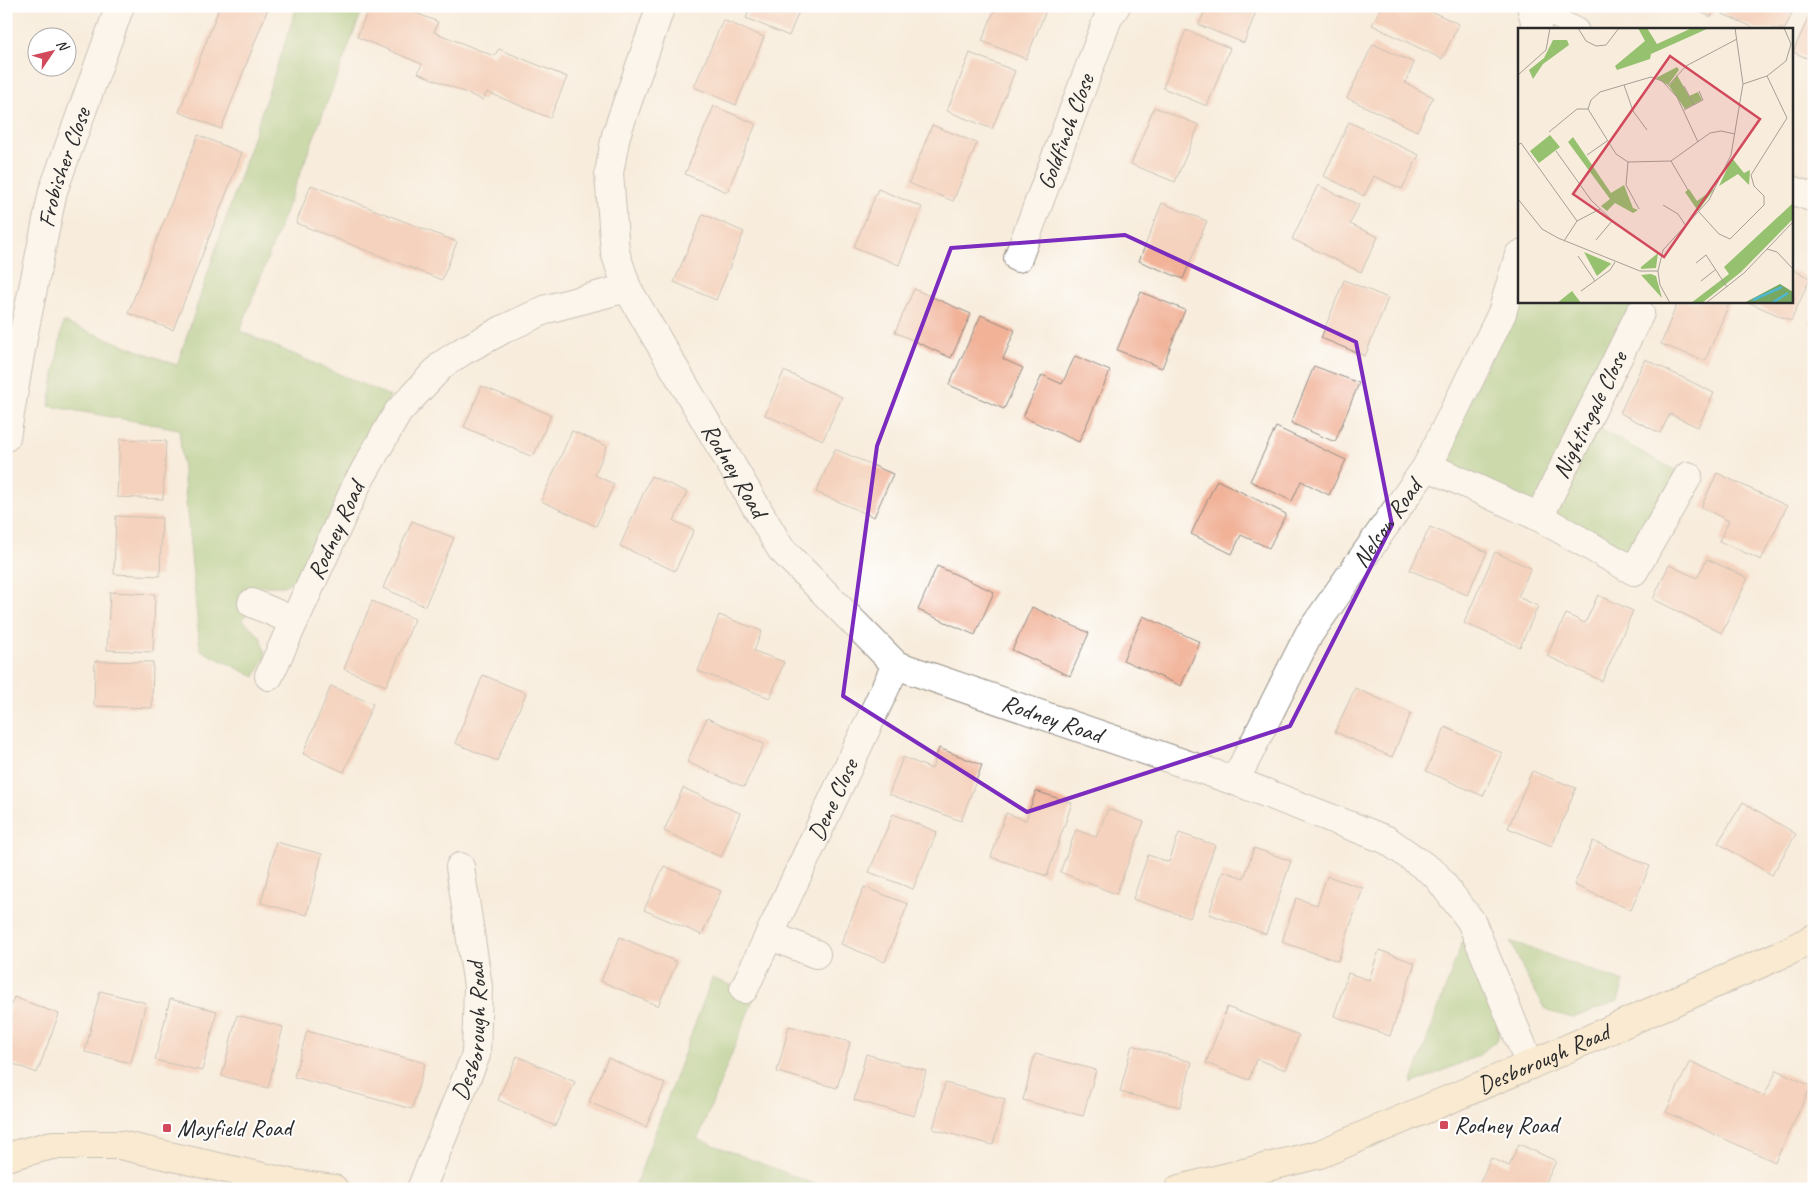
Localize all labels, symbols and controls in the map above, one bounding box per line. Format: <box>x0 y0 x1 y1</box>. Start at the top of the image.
north arrow <box>28 28 78 78</box>
inset map <box>1518 28 1792 302</box>
text: N <box>53 36 73 55</box>
street label: Goldfinch Close <box>1030 68 1101 193</box>
street label: Frobisher Close <box>31 101 98 230</box>
street label: Nightingale Close <box>1545 344 1635 483</box>
street label: Rodney Road <box>695 418 776 526</box>
street label: Nelson Road <box>1346 470 1430 573</box>
street label: Rodney Road <box>300 474 373 584</box>
street label: Rodney Road <box>998 687 1110 751</box>
street label: Dene Close <box>801 752 866 845</box>
street label: Desborough Road <box>444 956 493 1104</box>
street label: Desborough Road <box>1473 1016 1617 1101</box>
place label: Rodney Road <box>1454 1110 1562 1140</box>
place label: Mayfield Road <box>177 1113 295 1143</box>
marker: Rodney Road <box>1438 1119 1450 1131</box>
marker: Mayfield Road <box>161 1122 173 1134</box>

